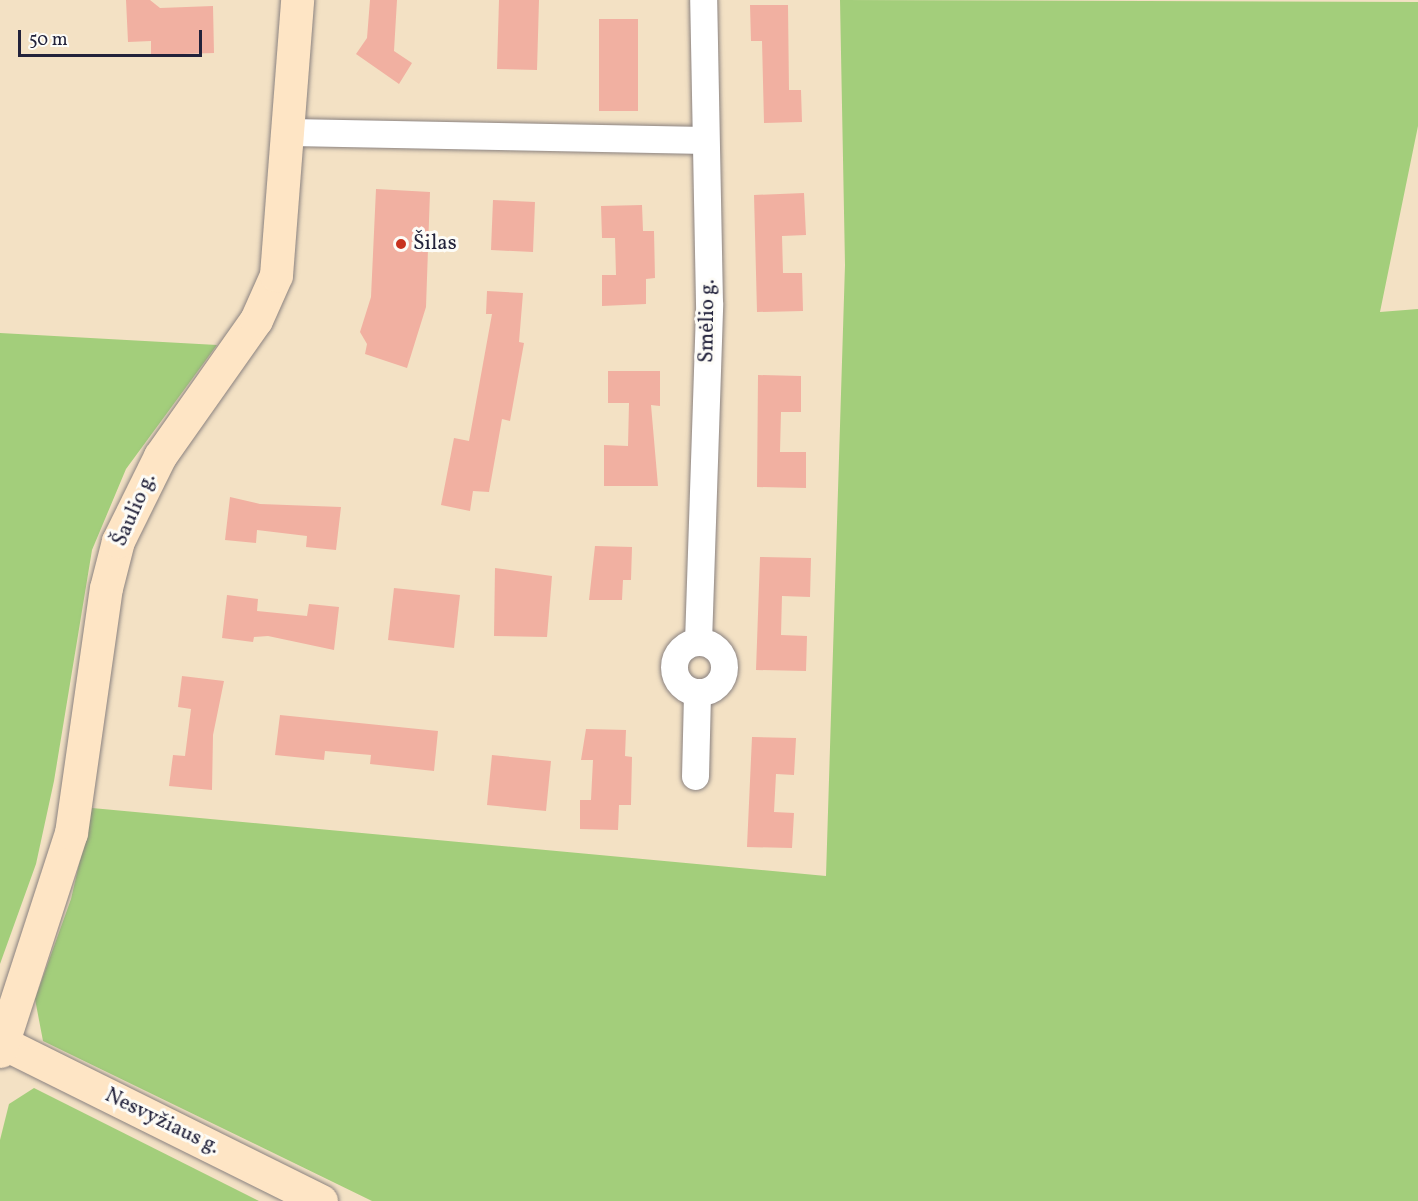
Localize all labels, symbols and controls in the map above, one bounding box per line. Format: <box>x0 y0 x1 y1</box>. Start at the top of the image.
scale bar <box>21 18 206 56</box>
text: 50 m <box>29 28 68 53</box>
place label: Šilas <box>413 231 457 257</box>
marker: Šilas <box>394 237 408 251</box>
street label: Smėlio g. <box>695 279 721 363</box>
street label: Šaulio g. <box>108 469 162 551</box>
street label: Nesvyžiaus g. <box>100 1083 224 1161</box>

